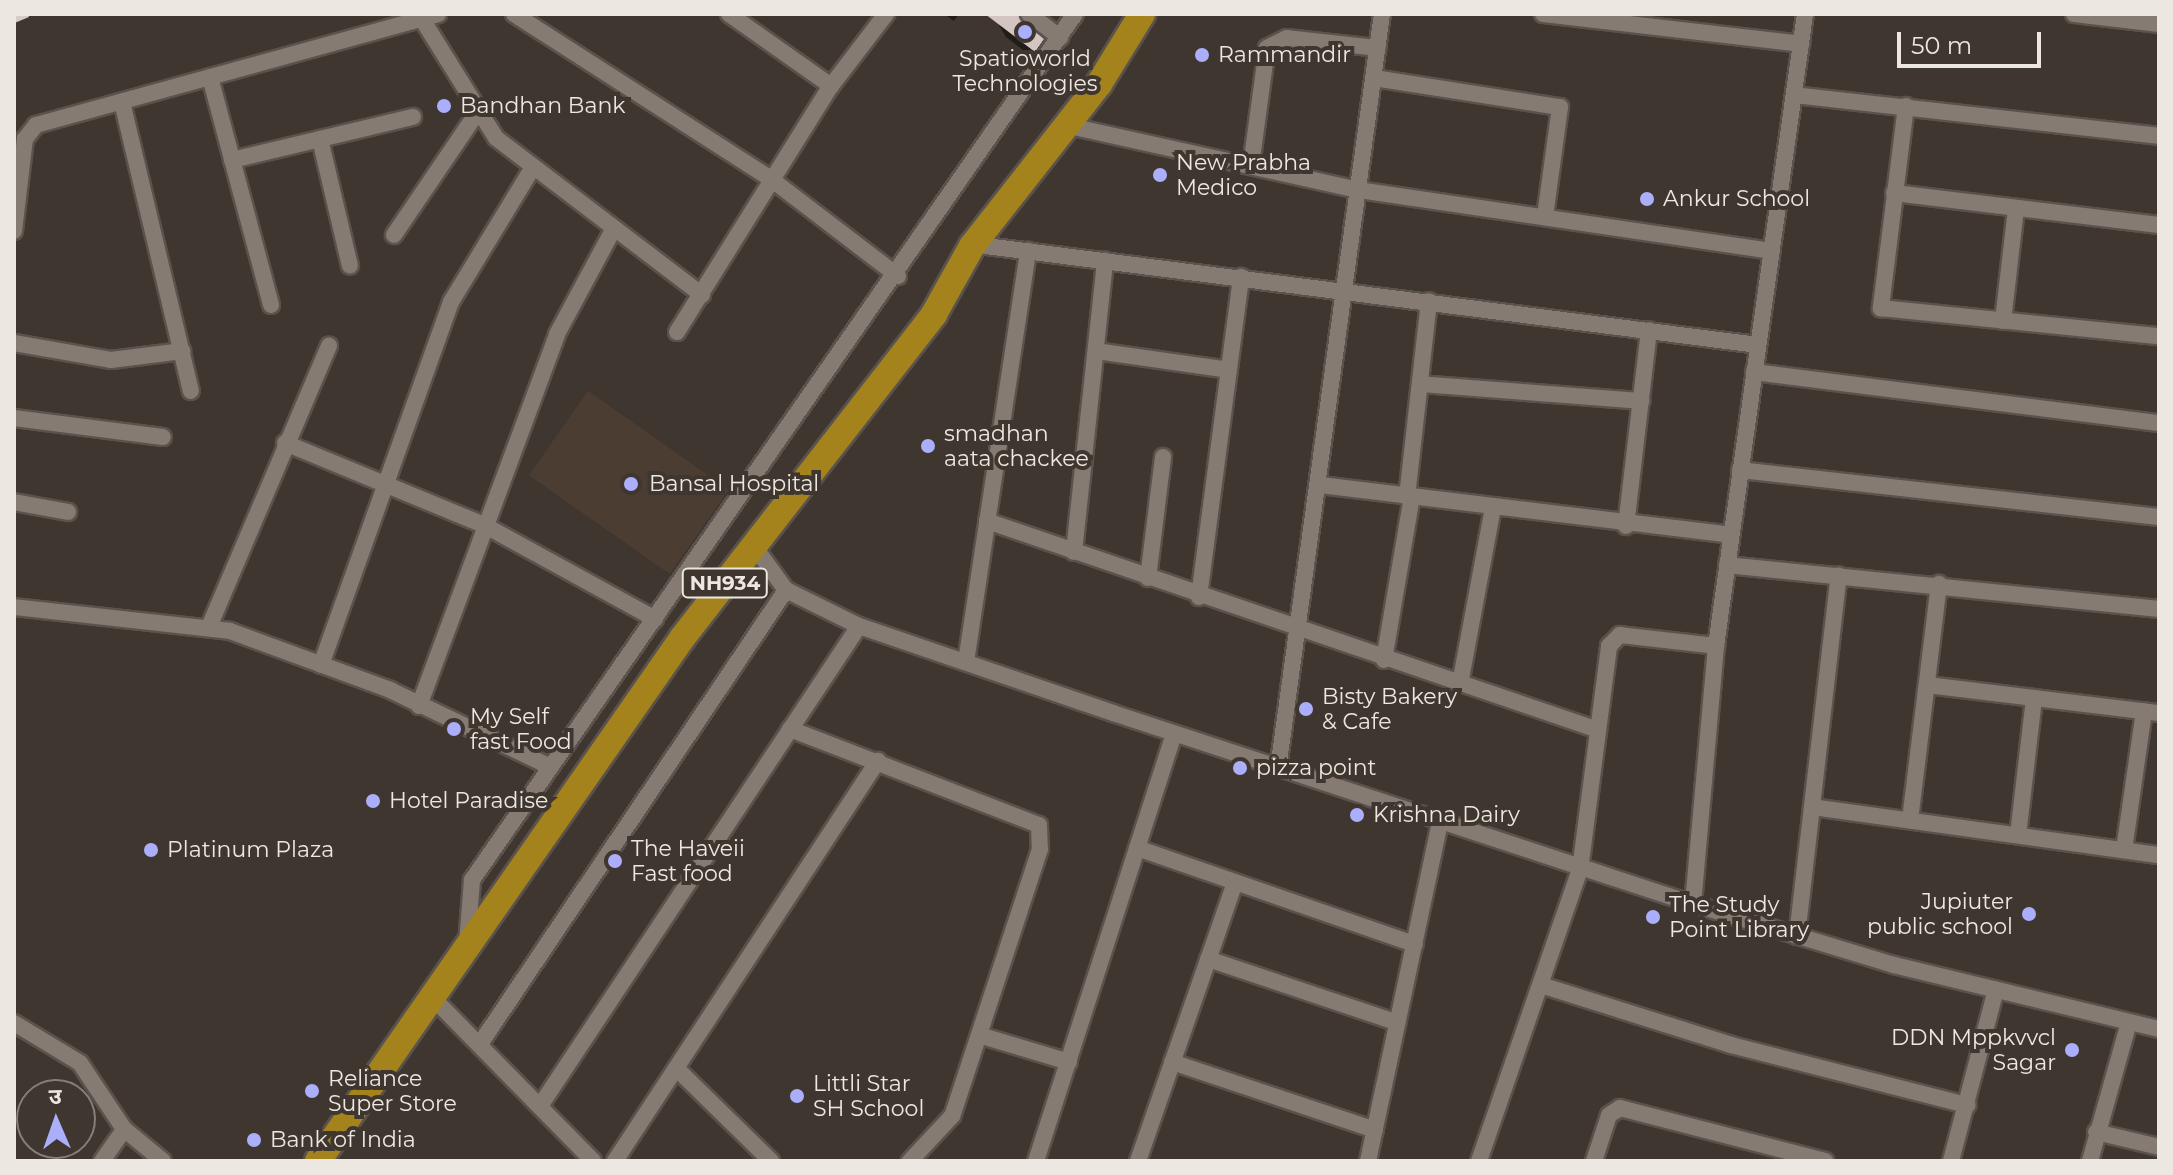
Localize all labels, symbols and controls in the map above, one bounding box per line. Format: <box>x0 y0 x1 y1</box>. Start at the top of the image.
scale bar <box>1901 16 2045 66</box>
marker: Spatioworld Technologies <box>1016 23 1034 41</box>
text: 50 m <box>1911 31 1972 60</box>
place label: Rammandir <box>1218 42 1351 68</box>
place label: Spatioworld Technologies <box>952 45 1098 96</box>
marker: Rammandir <box>1193 46 1211 64</box>
place label: Bandhan Bank <box>460 93 625 119</box>
marker: Bandhan Bank <box>435 97 453 115</box>
place label: New Prabha Medico <box>1176 149 1311 200</box>
marker: New Prabha Medico <box>1151 166 1169 184</box>
place label: Ankur School <box>1663 186 1810 212</box>
marker: Ankur School <box>1638 190 1656 208</box>
place label: smadhan aata chackee <box>944 420 1089 472</box>
marker: smadhan aata chackee <box>919 437 937 455</box>
place label: Bansal Hospital <box>649 471 819 497</box>
marker: Bansal Hospital <box>620 473 642 495</box>
road number: NH934 <box>681 567 769 599</box>
place label: Bisty Bakery & Cafe <box>1322 683 1457 734</box>
marker: Bisty Bakery & Cafe <box>1297 700 1315 718</box>
place label: My Self fast Food <box>470 703 572 754</box>
marker: My Self fast Food <box>445 720 463 738</box>
place label: pizza point <box>1256 755 1376 781</box>
marker: pizza point <box>1231 759 1249 777</box>
place label: Hotel Paradise <box>389 788 548 814</box>
marker: Hotel Paradise <box>364 792 382 810</box>
place label: Krishna Dairy <box>1373 802 1520 828</box>
marker: Krishna Dairy <box>1348 806 1366 824</box>
place label: The Haveii Fast food <box>631 835 745 886</box>
place label: Platinum Plaza <box>167 837 334 863</box>
marker: Platinum Plaza <box>142 841 160 859</box>
marker: The Haveii Fast food <box>606 852 624 870</box>
place label: Jupiuter public school <box>1867 888 2013 940</box>
place label: The Study Point Library <box>1669 891 1809 942</box>
marker: Jupiuter public school <box>2020 905 2038 923</box>
marker: The Study Point Library <box>1644 908 1662 926</box>
place label: DDN Mppkvvcl Sagar <box>1891 1024 2056 1076</box>
marker: DDN Mppkvvcl Sagar <box>2063 1041 2081 1059</box>
place label: Reliance Super Store <box>328 1065 457 1116</box>
place label: Littli Star SH School <box>813 1070 924 1122</box>
north arrow <box>16 1079 96 1159</box>
marker: Reliance Super Store <box>303 1082 321 1100</box>
text: उ <box>48 1083 62 1110</box>
marker: Littli Star SH School <box>788 1087 806 1105</box>
place label: Bank of India <box>270 1127 416 1153</box>
marker: Bank of India <box>245 1131 263 1149</box>

